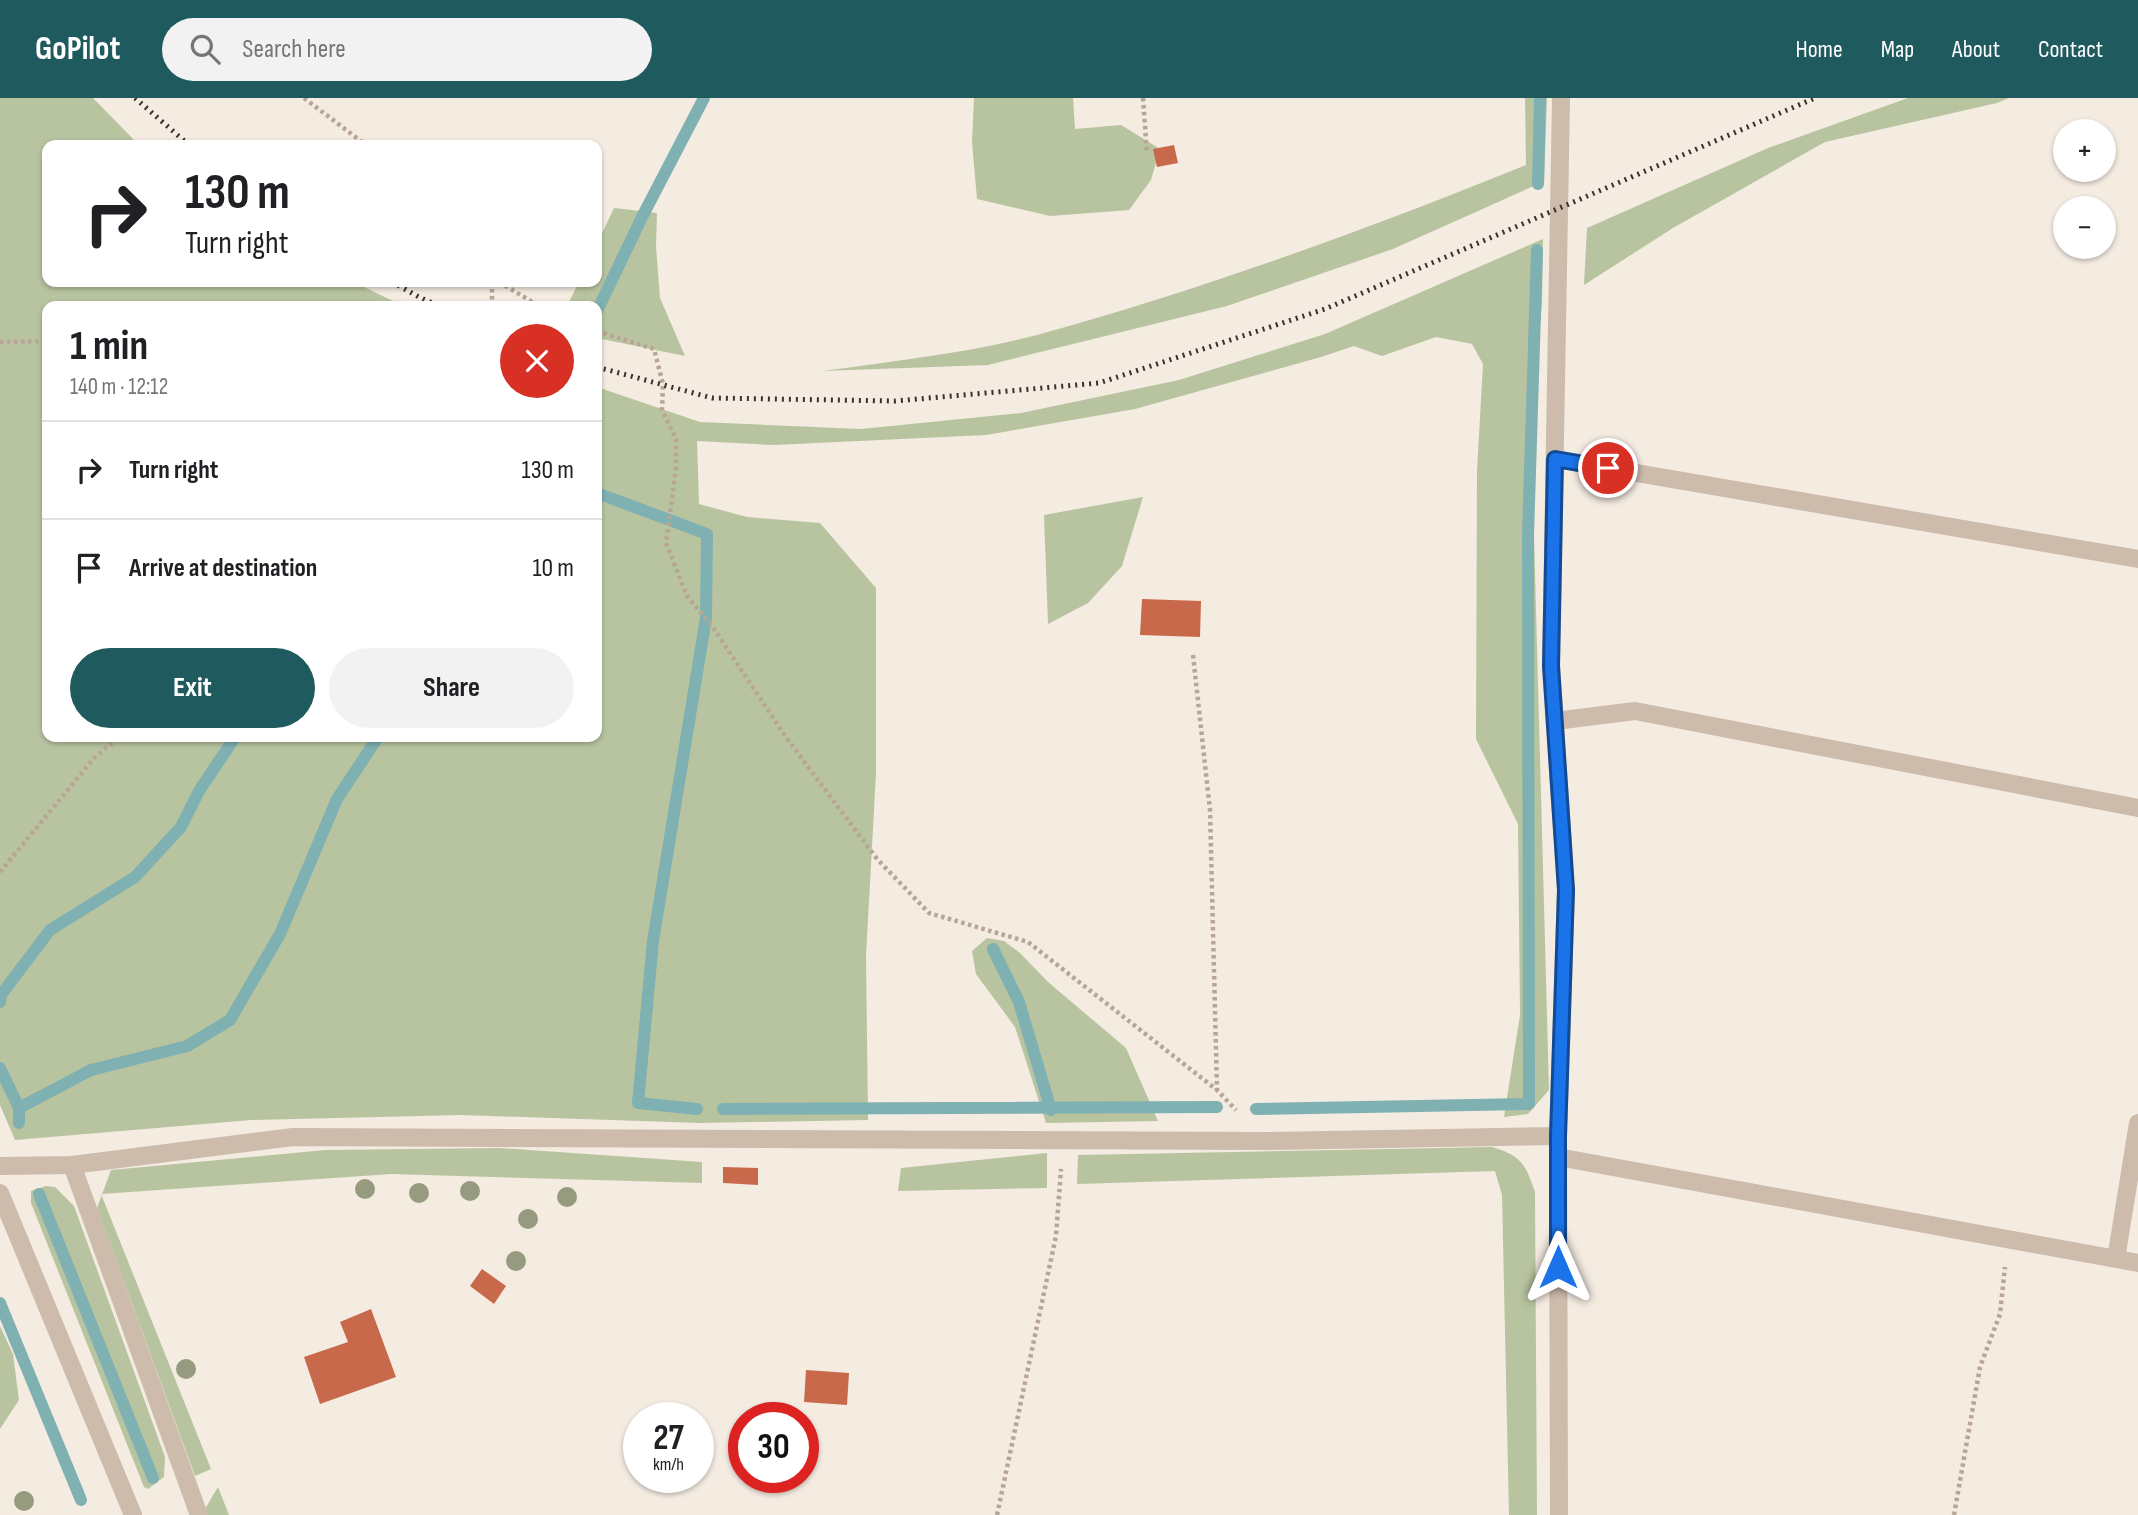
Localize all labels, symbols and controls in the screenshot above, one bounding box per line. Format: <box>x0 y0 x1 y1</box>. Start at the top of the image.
search box <box>162 18 652 81</box>
text: GoPilot <box>35 29 120 69</box>
icon: search <box>186 30 224 68</box>
text: Search here <box>242 34 346 65</box>
text: Home <box>1795 35 1843 64</box>
text: Map <box>1881 35 1914 64</box>
text: About <box>1952 35 2000 64</box>
text: Contact <box>2038 35 2103 64</box>
map controls <box>2053 119 2116 259</box>
button: + <box>2053 119 2116 182</box>
text: 130 m <box>185 164 290 223</box>
icon: right <box>70 168 161 259</box>
button: − <box>2053 196 2116 259</box>
text: Turn right <box>185 224 289 263</box>
text: 1 min <box>70 321 148 372</box>
button: close <box>500 324 574 398</box>
text: 140 m · 12:12 <box>70 373 168 401</box>
pin <box>1578 438 1638 498</box>
icon: arrive <box>1589 449 1627 487</box>
icon: right <box>70 451 108 489</box>
text: Turn right <box>129 455 218 486</box>
text: 130 m <box>522 455 574 486</box>
icon: arrive <box>70 549 108 587</box>
text: Arrive at destination <box>129 553 317 584</box>
text: 10 m <box>532 553 574 584</box>
button: Exit <box>70 648 315 728</box>
button: Share <box>329 648 574 728</box>
position arrow <box>1521 1230 1595 1304</box>
speed limit sign: 30 <box>728 1402 819 1493</box>
text: 27 <box>653 1417 684 1460</box>
text: km/h <box>653 1454 684 1475</box>

